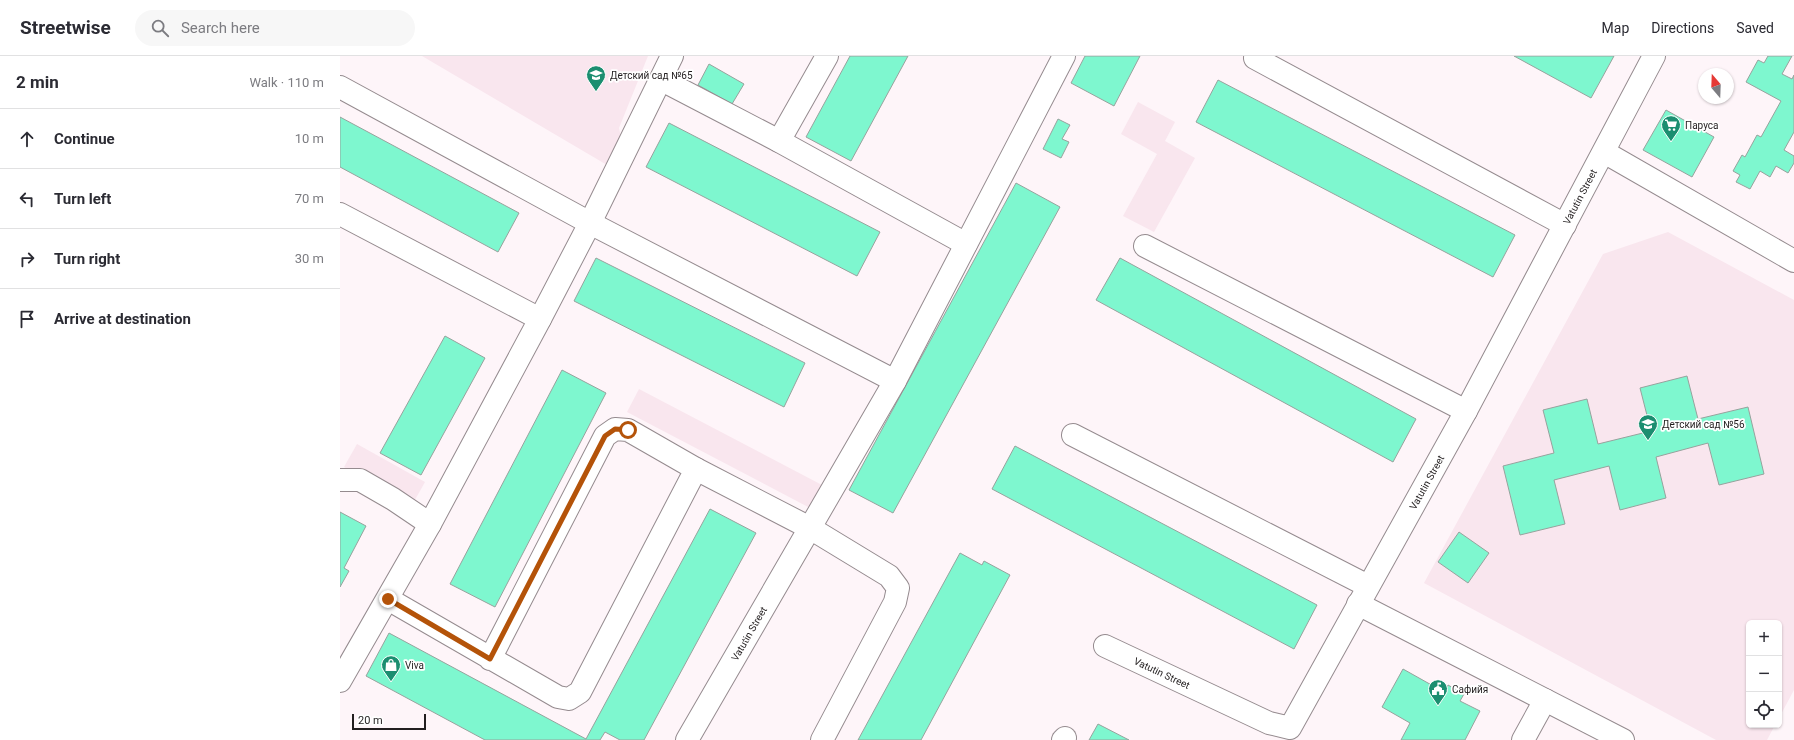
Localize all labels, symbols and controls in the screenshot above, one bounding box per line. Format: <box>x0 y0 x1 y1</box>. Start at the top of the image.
search box <box>135 10 415 46</box>
text: Streetwise <box>20 16 111 39</box>
icon: search <box>149 17 171 39</box>
text: Search here <box>181 19 260 37</box>
text: Map <box>1602 20 1629 36</box>
text: Directions <box>1651 20 1714 36</box>
text: Saved <box>1736 20 1774 36</box>
school or university icon: Детский сад №65 <box>585 64 607 92</box>
north arrow <box>1698 68 1734 104</box>
place label: Детский сад №65 <box>610 70 693 81</box>
text: 2 min <box>16 72 59 92</box>
text: Walk · 110 m <box>249 75 324 90</box>
supermarket icon: Паруса <box>1660 114 1682 142</box>
place label: Паруса <box>1685 120 1718 131</box>
icon: ahead <box>16 128 38 150</box>
text: Continue <box>54 130 115 148</box>
text: 10 m <box>295 131 324 146</box>
street label: Vatutin Street <box>1561 167 1599 226</box>
icon: left <box>16 188 38 210</box>
text: Turn left <box>54 190 111 208</box>
text: 70 m <box>295 191 324 206</box>
icon: right <box>16 248 38 270</box>
text: Turn right <box>54 250 120 268</box>
text: 30 m <box>295 251 324 266</box>
icon: arrive <box>16 308 38 330</box>
text: Arrive at destination <box>54 310 191 328</box>
school or university icon: Детский сад №56 <box>1637 413 1659 441</box>
place label: Детский сад №56 <box>1662 419 1745 430</box>
route start <box>619 421 637 439</box>
street label: Vatutin Street <box>1407 453 1446 512</box>
route end <box>379 590 397 608</box>
street label: Vatutin Street <box>729 605 769 663</box>
map controls <box>1746 620 1782 728</box>
button: + <box>1746 620 1782 656</box>
shop icon: Viva <box>380 654 402 682</box>
street label: Vatutin Street <box>1132 655 1192 691</box>
button: − <box>1746 656 1782 692</box>
place label: Viva <box>405 660 424 671</box>
public building icon: Сафийя <box>1427 678 1449 706</box>
place label: Сафийя <box>1452 684 1488 695</box>
button: locate <box>1746 692 1782 728</box>
scale bar <box>352 712 426 731</box>
text: 20 m <box>358 714 383 727</box>

